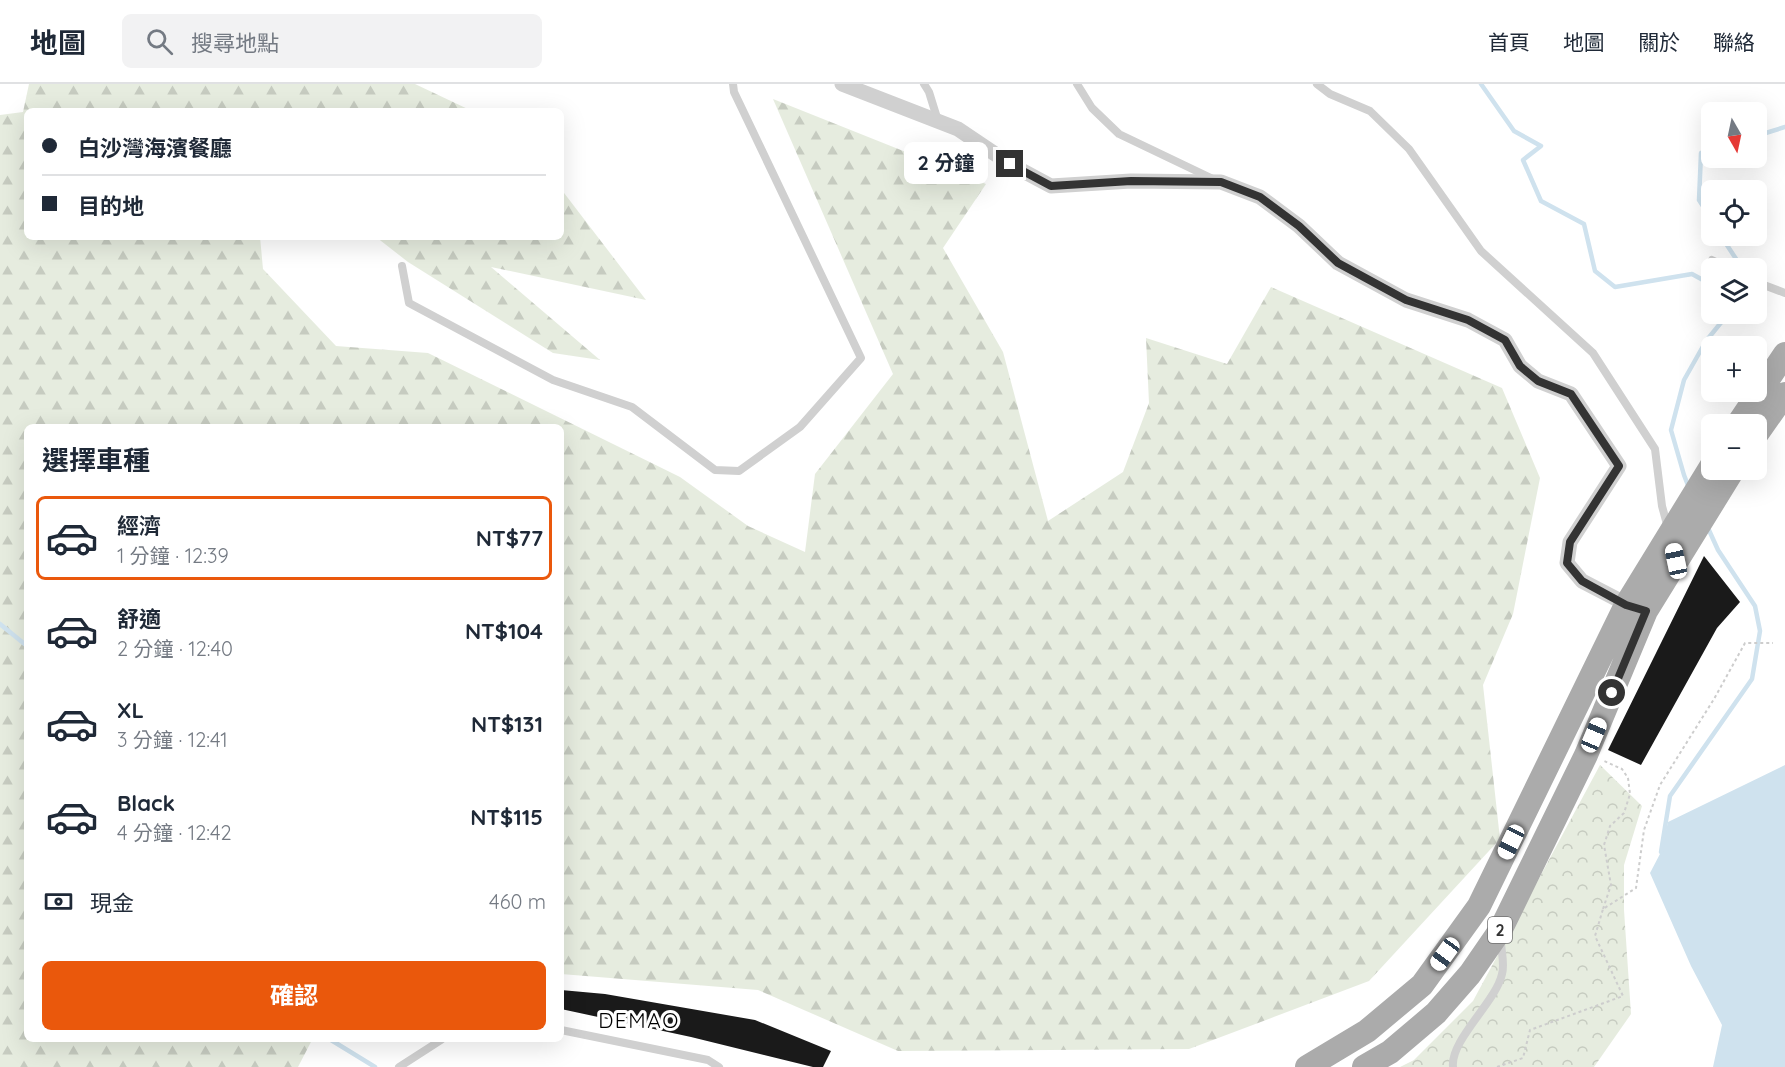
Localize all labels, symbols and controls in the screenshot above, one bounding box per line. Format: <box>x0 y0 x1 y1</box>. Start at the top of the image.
search box <box>122 14 542 68</box>
text: 地圖 <box>30 25 86 60</box>
icon: search <box>143 25 176 58</box>
text: 搜尋地點 <box>191 29 279 57</box>
text: 首頁 <box>1488 29 1530 55</box>
text: 地圖 <box>1563 29 1605 55</box>
text: 關於 <box>1638 29 1680 55</box>
text: 聯絡 <box>1713 29 1755 55</box>
north arrow <box>1701 102 1767 168</box>
map controls <box>1701 102 1767 480</box>
text: 白沙灣海濱餐廳 <box>78 134 232 162</box>
callout: 2 分鐘 <box>905 143 989 185</box>
text: 2 分鐘 <box>918 150 974 175</box>
route end <box>996 150 1023 177</box>
button: locate <box>1701 180 1767 246</box>
text: 目的地 <box>78 192 144 220</box>
button: layers <box>1701 258 1767 324</box>
button: + <box>1701 336 1767 402</box>
button: − <box>1701 414 1767 480</box>
text: 選擇車種 <box>42 443 150 477</box>
icon: car <box>45 511 99 565</box>
text: 經濟 <box>117 512 161 540</box>
text: NT$77 <box>476 524 543 552</box>
car <box>1663 542 1689 580</box>
text: 1 分鐘 · 12:39 <box>117 543 229 568</box>
icon: car <box>45 604 99 658</box>
text: 舒適 <box>117 605 161 633</box>
text: NT$104 <box>465 617 543 645</box>
text: 2 分鐘 · 12:40 <box>117 636 233 661</box>
route start <box>1598 679 1625 706</box>
text: XL <box>117 696 144 724</box>
icon: car <box>45 697 99 751</box>
text: NT$131 <box>471 710 543 738</box>
car <box>1579 715 1609 755</box>
text: 3 分鐘 · 12:41 <box>117 727 228 752</box>
text: Black <box>117 789 175 817</box>
icon: car <box>45 790 99 844</box>
text: NT$115 <box>470 803 543 831</box>
text: 4 分鐘 · 12:42 <box>117 820 232 845</box>
car <box>1495 822 1527 862</box>
icon: cash <box>42 885 75 918</box>
text: 現金 <box>90 889 134 917</box>
text: 460 m <box>489 889 546 914</box>
road number: 2 <box>1488 917 1512 943</box>
car <box>1427 934 1463 974</box>
button: 確認 <box>42 961 546 1030</box>
district label: DEMAO <box>598 1007 680 1033</box>

